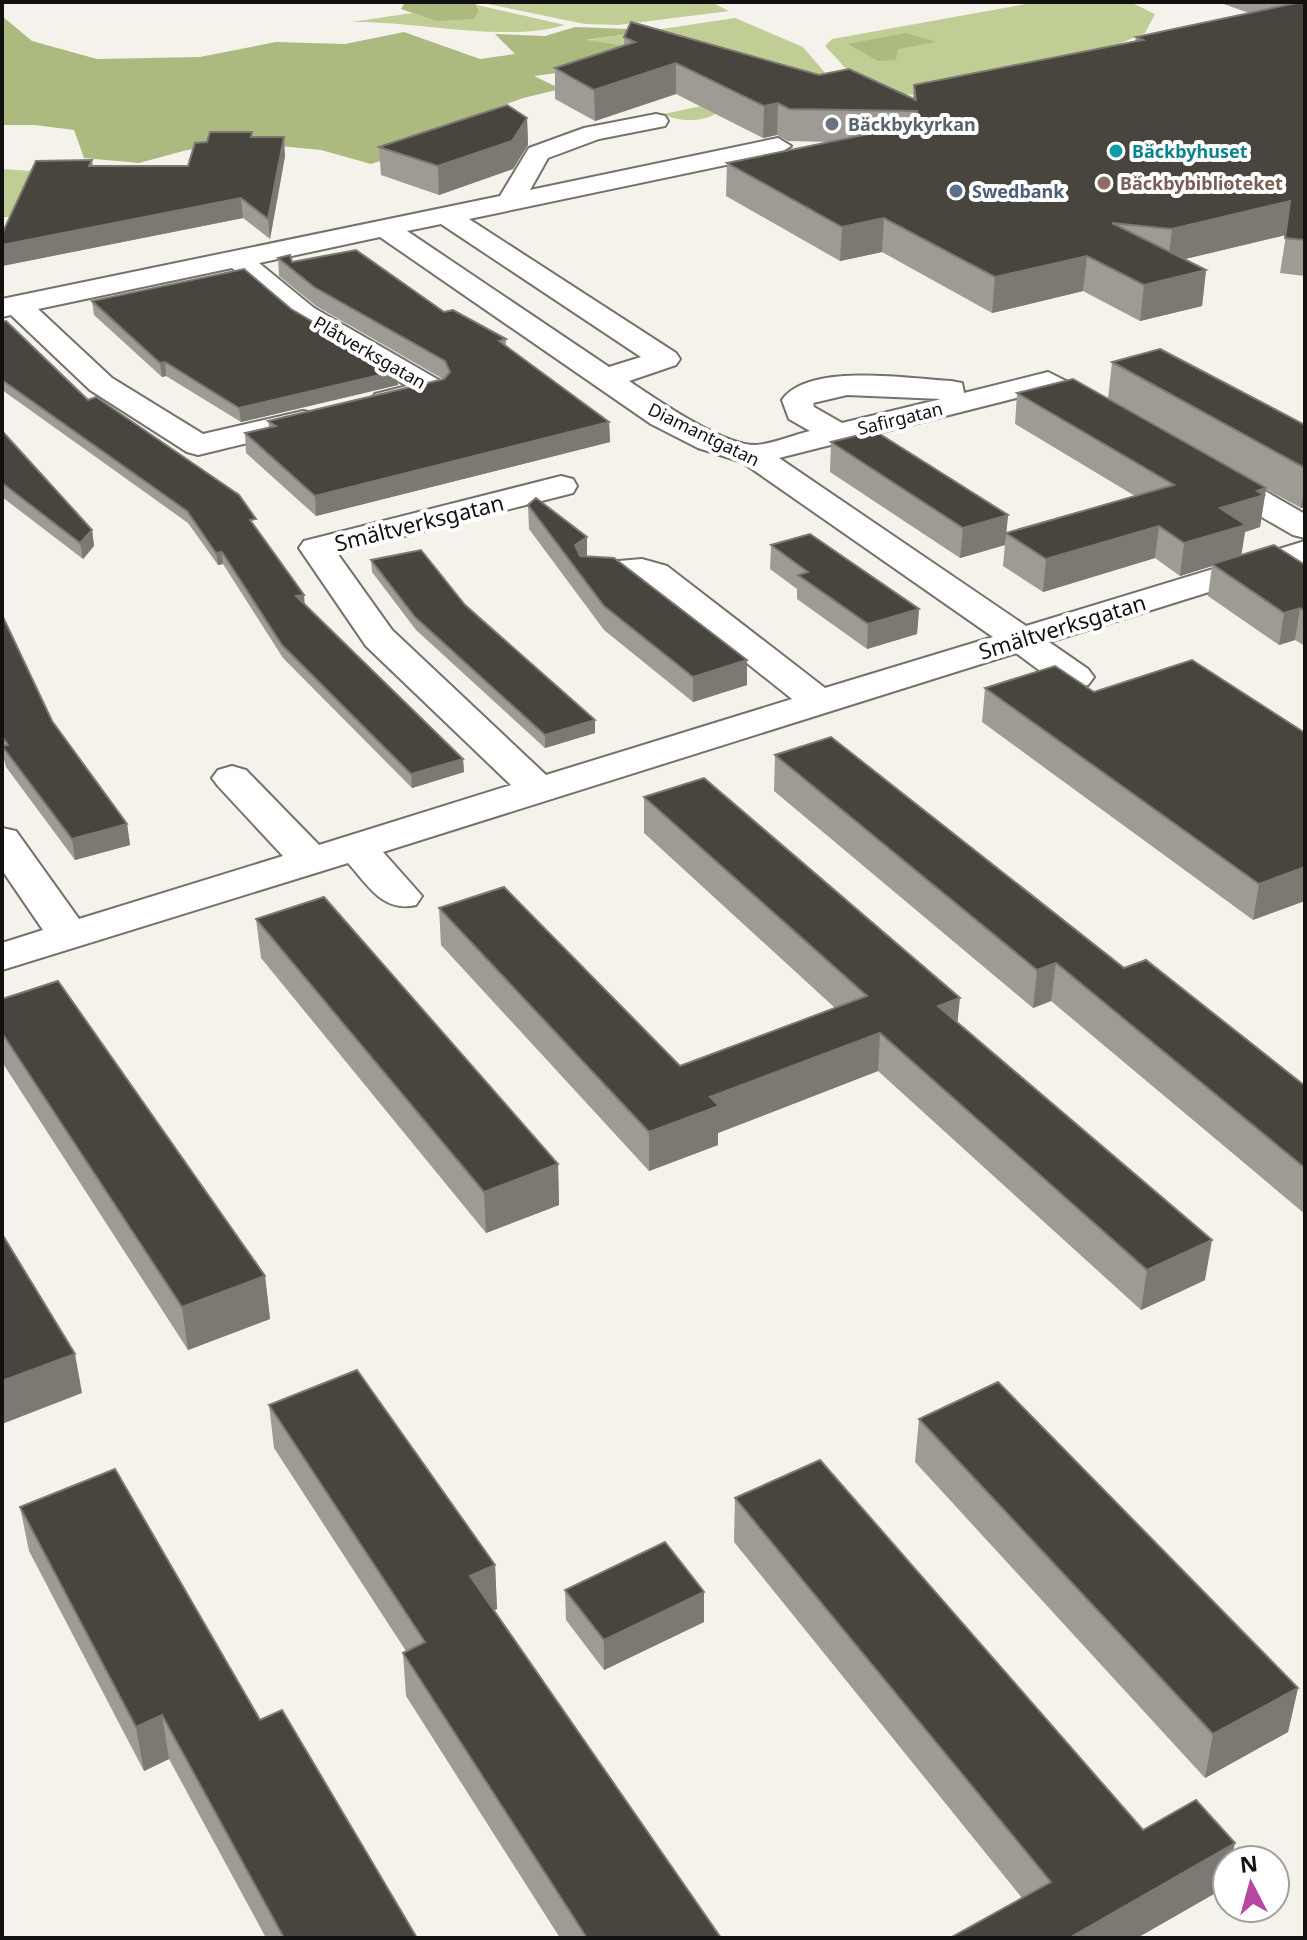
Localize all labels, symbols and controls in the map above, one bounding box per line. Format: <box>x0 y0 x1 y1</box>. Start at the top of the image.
place label: Bäckbykyrkan <box>848 112 976 136</box>
marker: Bäckbykyrkan <box>823 115 841 133</box>
place label: Bäckbyhuset <box>1132 139 1248 163</box>
marker: Bäckbyhuset <box>1107 142 1125 160</box>
place label: Bäckbybiblioteket <box>1120 171 1283 195</box>
marker: Bäckbybiblioteket <box>1095 174 1113 192</box>
place label: Swedbank <box>972 179 1065 203</box>
marker: Swedbank <box>947 182 965 200</box>
street label: Plåtverksgatan <box>309 310 431 394</box>
street label: Safirgatan <box>855 396 945 440</box>
street label: Diamantgatan <box>644 397 764 471</box>
street label: Smältverksgatan <box>331 486 507 558</box>
street label: Smältverksgatan <box>975 586 1149 666</box>
north arrow <box>1211 1844 1291 1924</box>
text: N <box>1238 1847 1259 1879</box>

